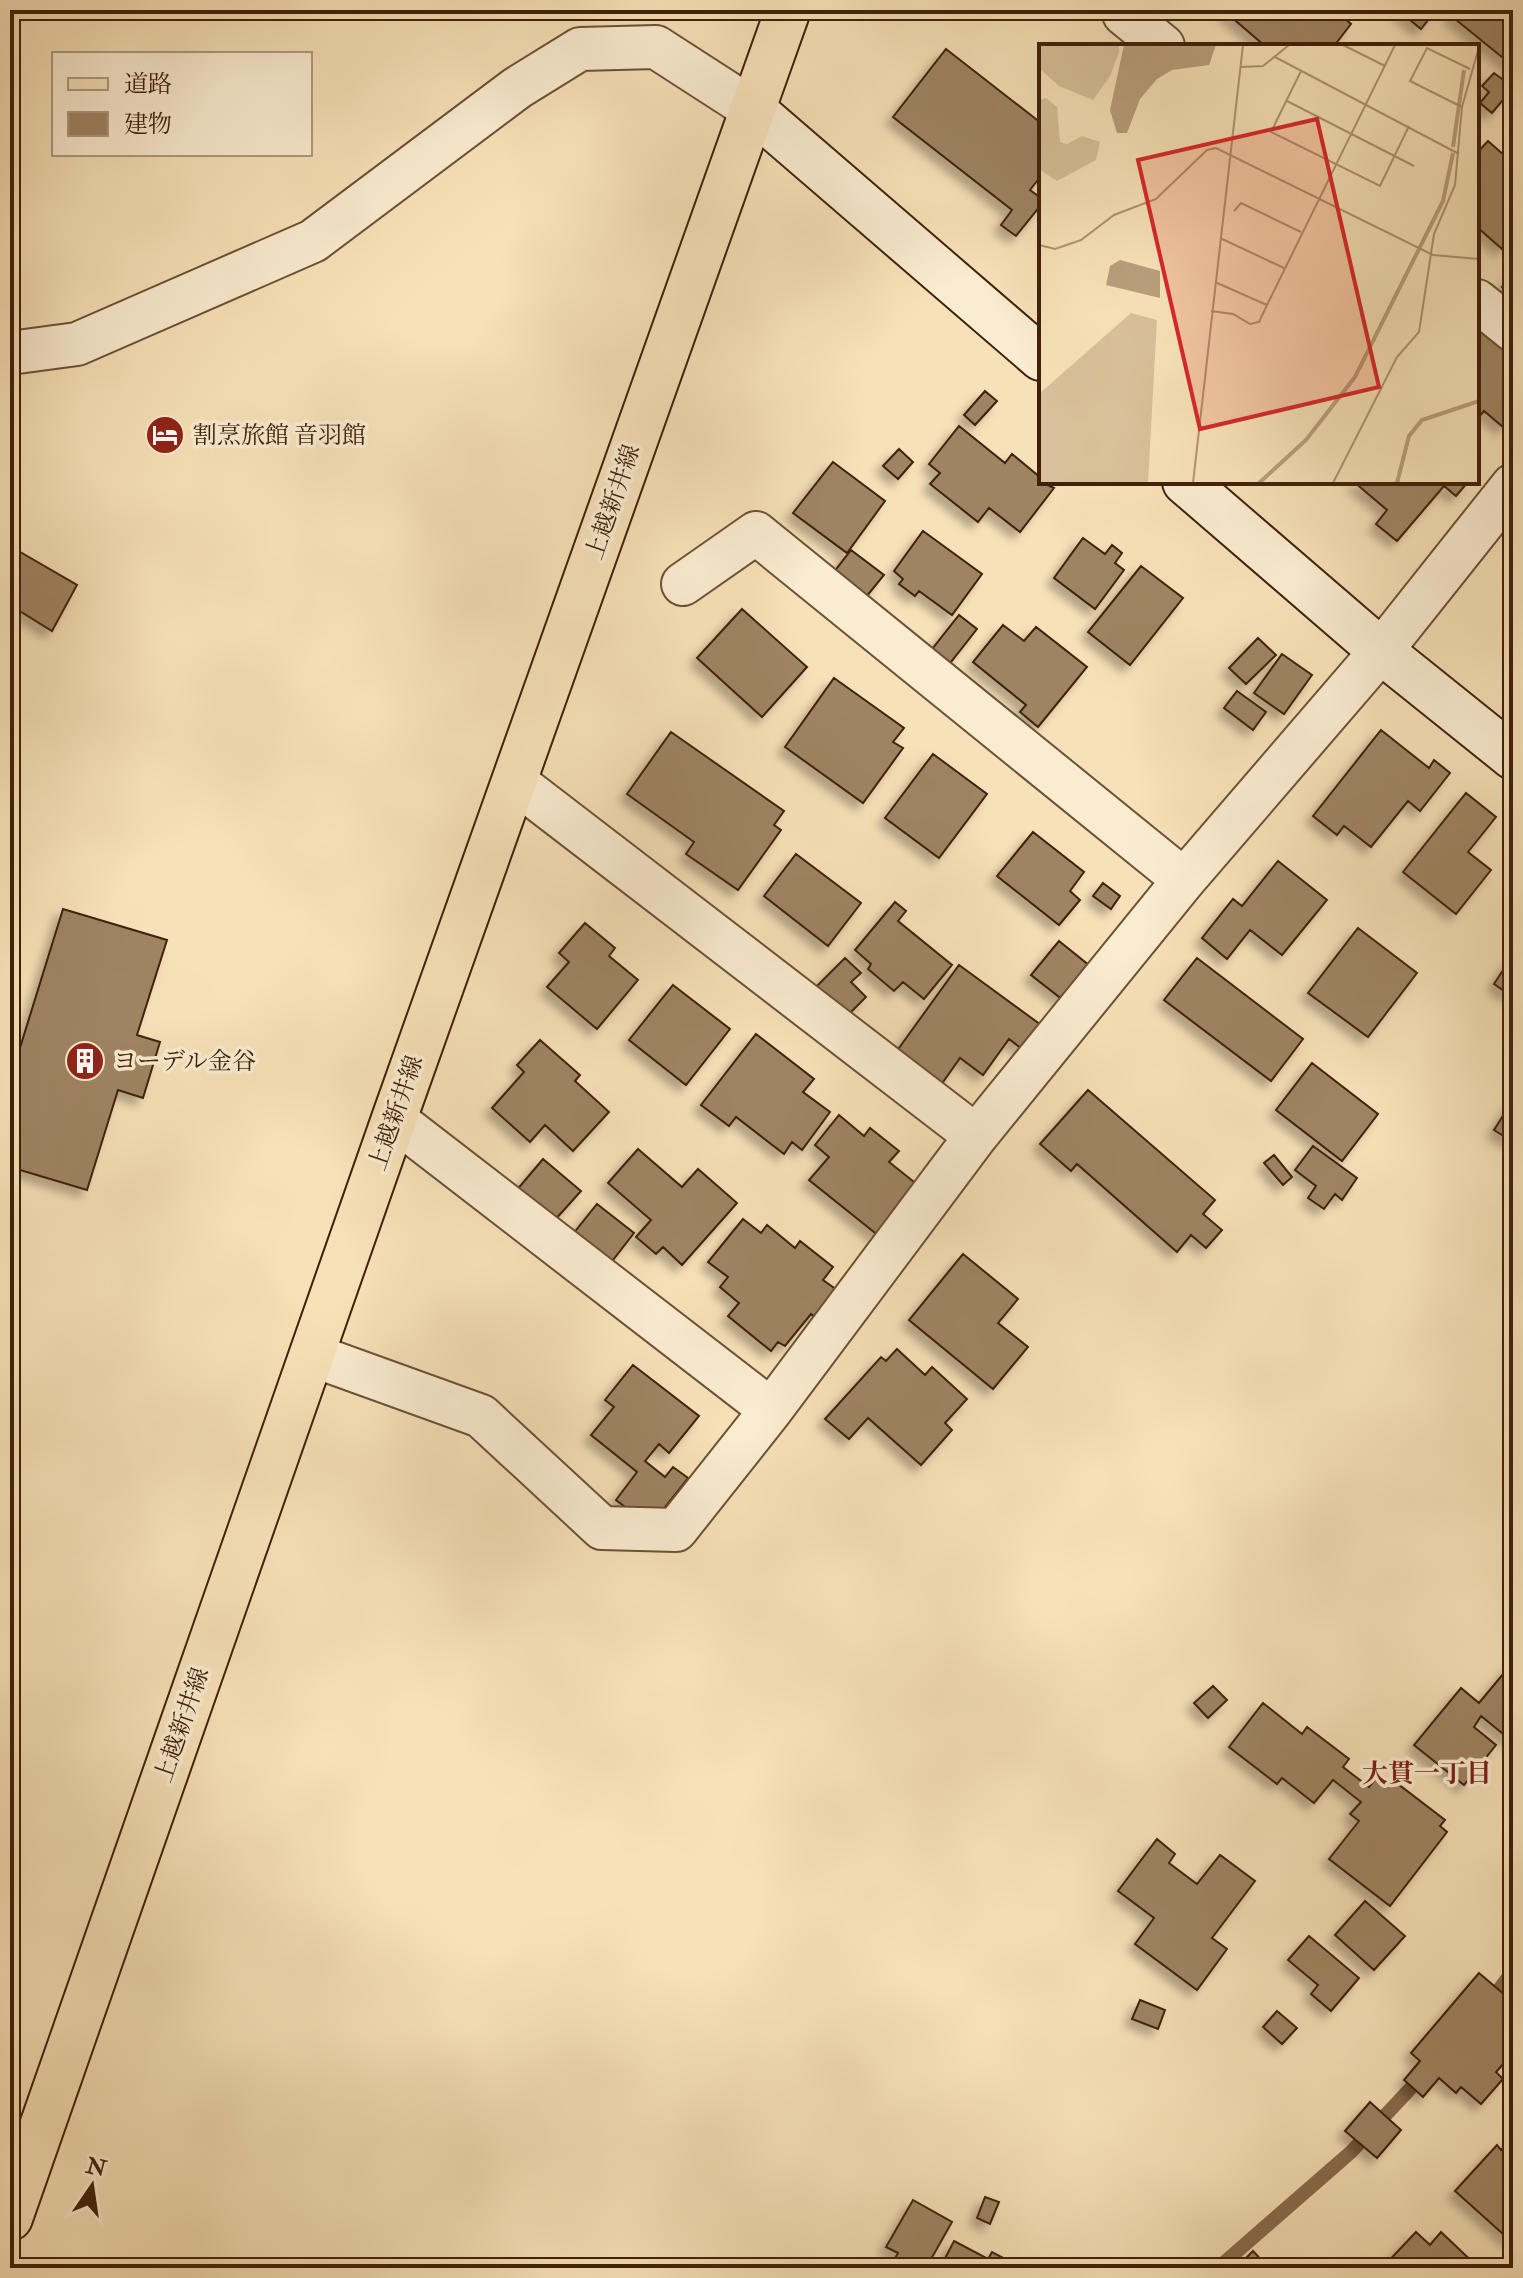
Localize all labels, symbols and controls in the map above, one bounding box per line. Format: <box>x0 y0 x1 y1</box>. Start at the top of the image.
inset map <box>1039 44 1479 484</box>
legend <box>52 52 312 156</box>
text: 道路 <box>124 69 172 100</box>
text: 建物 <box>124 109 172 140</box>
hotel icon: 割烹旅館 音羽館 <box>144 414 186 456</box>
place label: 割烹旅館 音羽館 <box>193 420 366 451</box>
street label: 上越新井線 <box>579 440 647 564</box>
building icon: ヨーデル金谷 <box>64 1040 106 1082</box>
place label: ヨーデル金谷 <box>113 1046 256 1077</box>
street label: 上越新井線 <box>362 1051 430 1175</box>
street label: 上越新井線 <box>148 1663 216 1787</box>
district label: 大貫一丁目 <box>1362 1758 1492 1790</box>
north arrow <box>52 2146 132 2226</box>
text: N <box>83 2151 109 2183</box>

